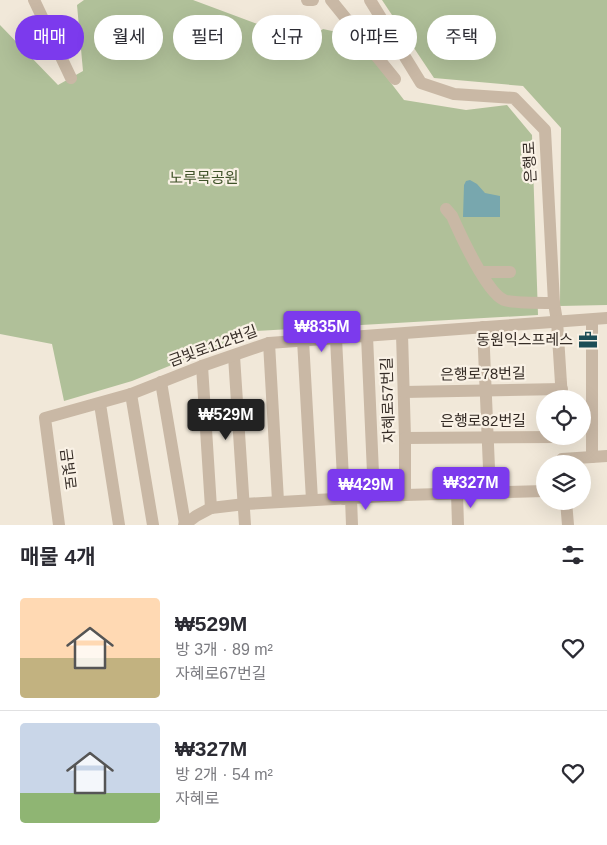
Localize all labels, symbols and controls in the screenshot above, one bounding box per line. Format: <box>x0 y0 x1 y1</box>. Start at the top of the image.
chip: 매매 <box>15 15 84 60</box>
chip: 월세 <box>94 15 163 60</box>
chip: 필터 <box>173 15 242 60</box>
chip: 신규 <box>252 15 322 60</box>
chip: 아파트 <box>332 15 417 60</box>
chip: 주택 <box>427 15 496 60</box>
street label: 은행로 <box>520 141 539 183</box>
park label: 노루목공원 <box>169 169 239 186</box>
pin: ₩835M <box>287 310 357 353</box>
text: ₩835M <box>294 318 350 335</box>
street label: 금빛로112번길 <box>166 322 259 369</box>
office icon: 동원익스프레스 <box>577 329 599 351</box>
place label: 동원익스프레스 <box>476 331 573 348</box>
street label: 자혜로57번길 <box>378 357 397 443</box>
street label: 은행로78번길 <box>440 364 526 383</box>
map controls <box>536 390 591 510</box>
button: locate <box>536 390 591 445</box>
pin: ₩529M <box>191 398 261 441</box>
text: ₩529M <box>198 406 254 423</box>
street label: 은행로82번길 <box>440 412 526 429</box>
street label: 금빛로 <box>58 447 79 491</box>
button: layers <box>536 455 591 510</box>
pin: ₩327M <box>436 466 506 509</box>
pin: ₩429M <box>331 468 401 511</box>
text: ₩327M <box>443 474 499 491</box>
text: ₩429M <box>338 476 394 493</box>
icon: filters <box>559 541 587 569</box>
text: 매물 4개 <box>20 545 95 568</box>
text: ₩529M <box>175 612 247 635</box>
icon: home <box>60 618 120 678</box>
icon: heart <box>559 634 587 662</box>
text: 방 3개 · 89 m² <box>175 641 273 658</box>
text: 자혜로67번길 <box>175 665 266 682</box>
text: ₩327M <box>175 737 247 760</box>
icon: home <box>60 743 120 803</box>
icon: heart <box>559 759 587 787</box>
text: 방 2개 · 54 m² <box>175 766 273 783</box>
text: 자혜로 <box>175 790 219 807</box>

